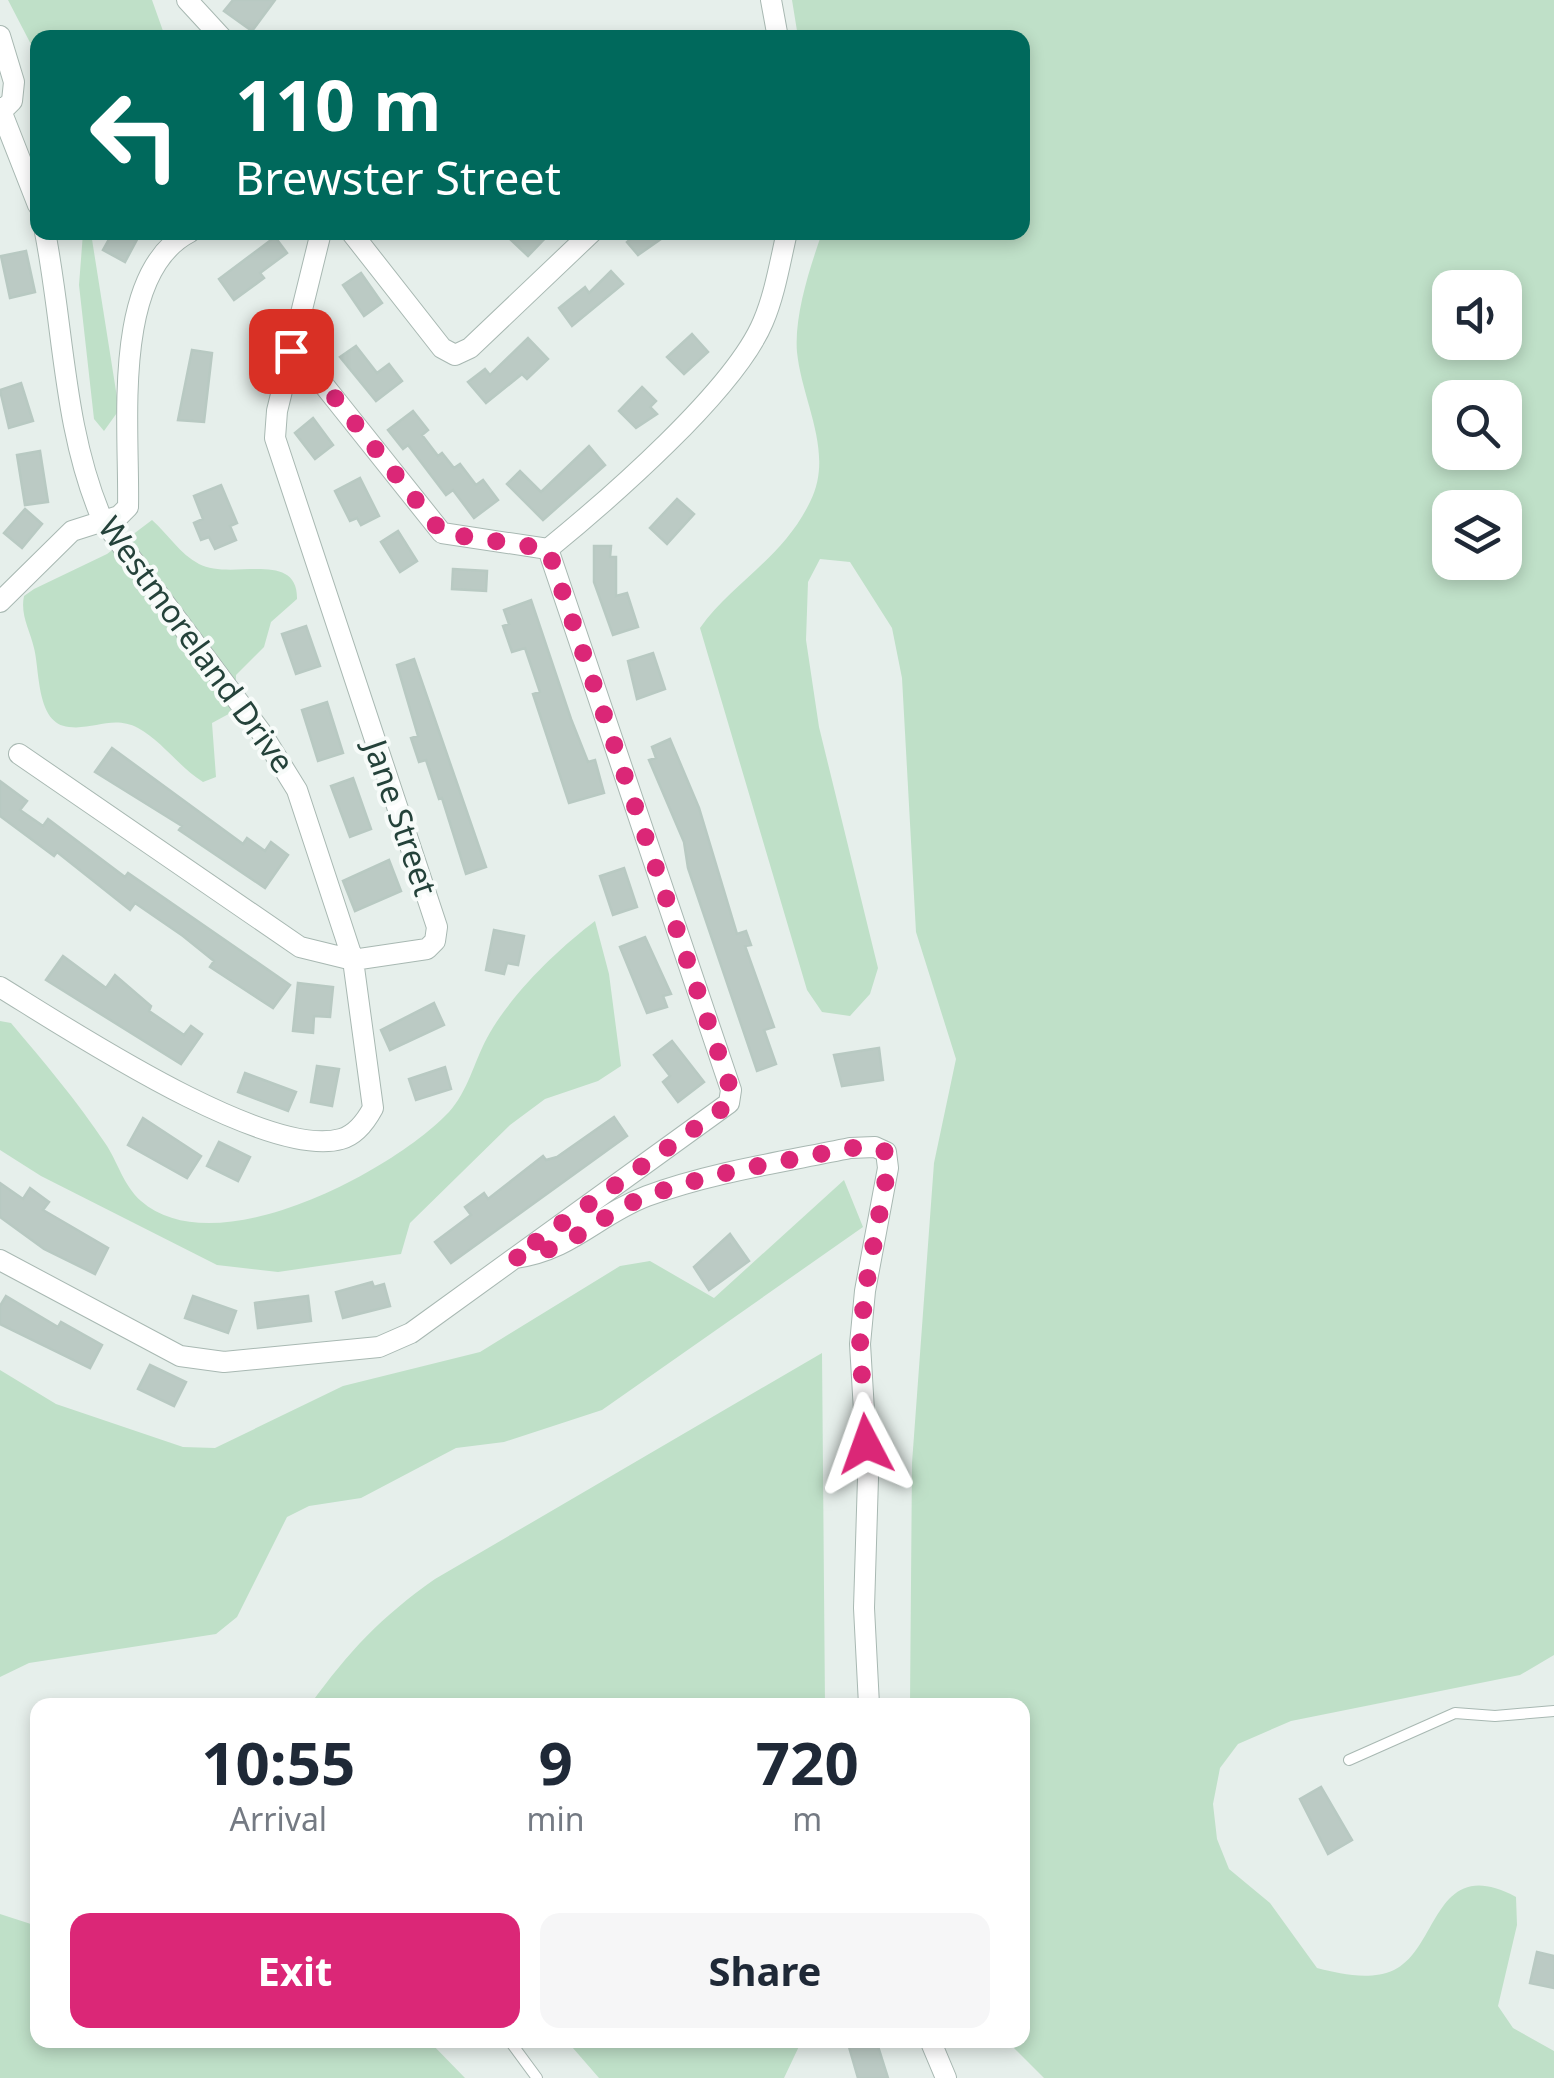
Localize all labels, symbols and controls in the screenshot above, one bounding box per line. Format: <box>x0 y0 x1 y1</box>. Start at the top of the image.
text: 110 m <box>235 56 442 152</box>
icon: left <box>70 70 200 200</box>
text: Brewster Street <box>235 147 561 208</box>
map controls <box>1432 270 1522 580</box>
button: sound <box>1432 270 1522 360</box>
pin <box>249 309 334 394</box>
icon: arrive <box>264 324 319 379</box>
button: search <box>1432 380 1522 470</box>
button: layers <box>1432 490 1522 580</box>
street label: Westmoreland Drive <box>90 507 305 781</box>
street label: Jane Street <box>354 731 448 901</box>
position arrow <box>814 1392 918 1496</box>
text: 10:55 <box>201 1721 355 1803</box>
text: 9 <box>538 1721 573 1803</box>
text: 720 <box>756 1721 859 1803</box>
text: Arrival <box>230 1797 327 1840</box>
text: min <box>527 1797 585 1840</box>
text: m <box>792 1797 822 1840</box>
button: Exit <box>70 1913 520 2028</box>
button: Share <box>540 1913 990 2028</box>

